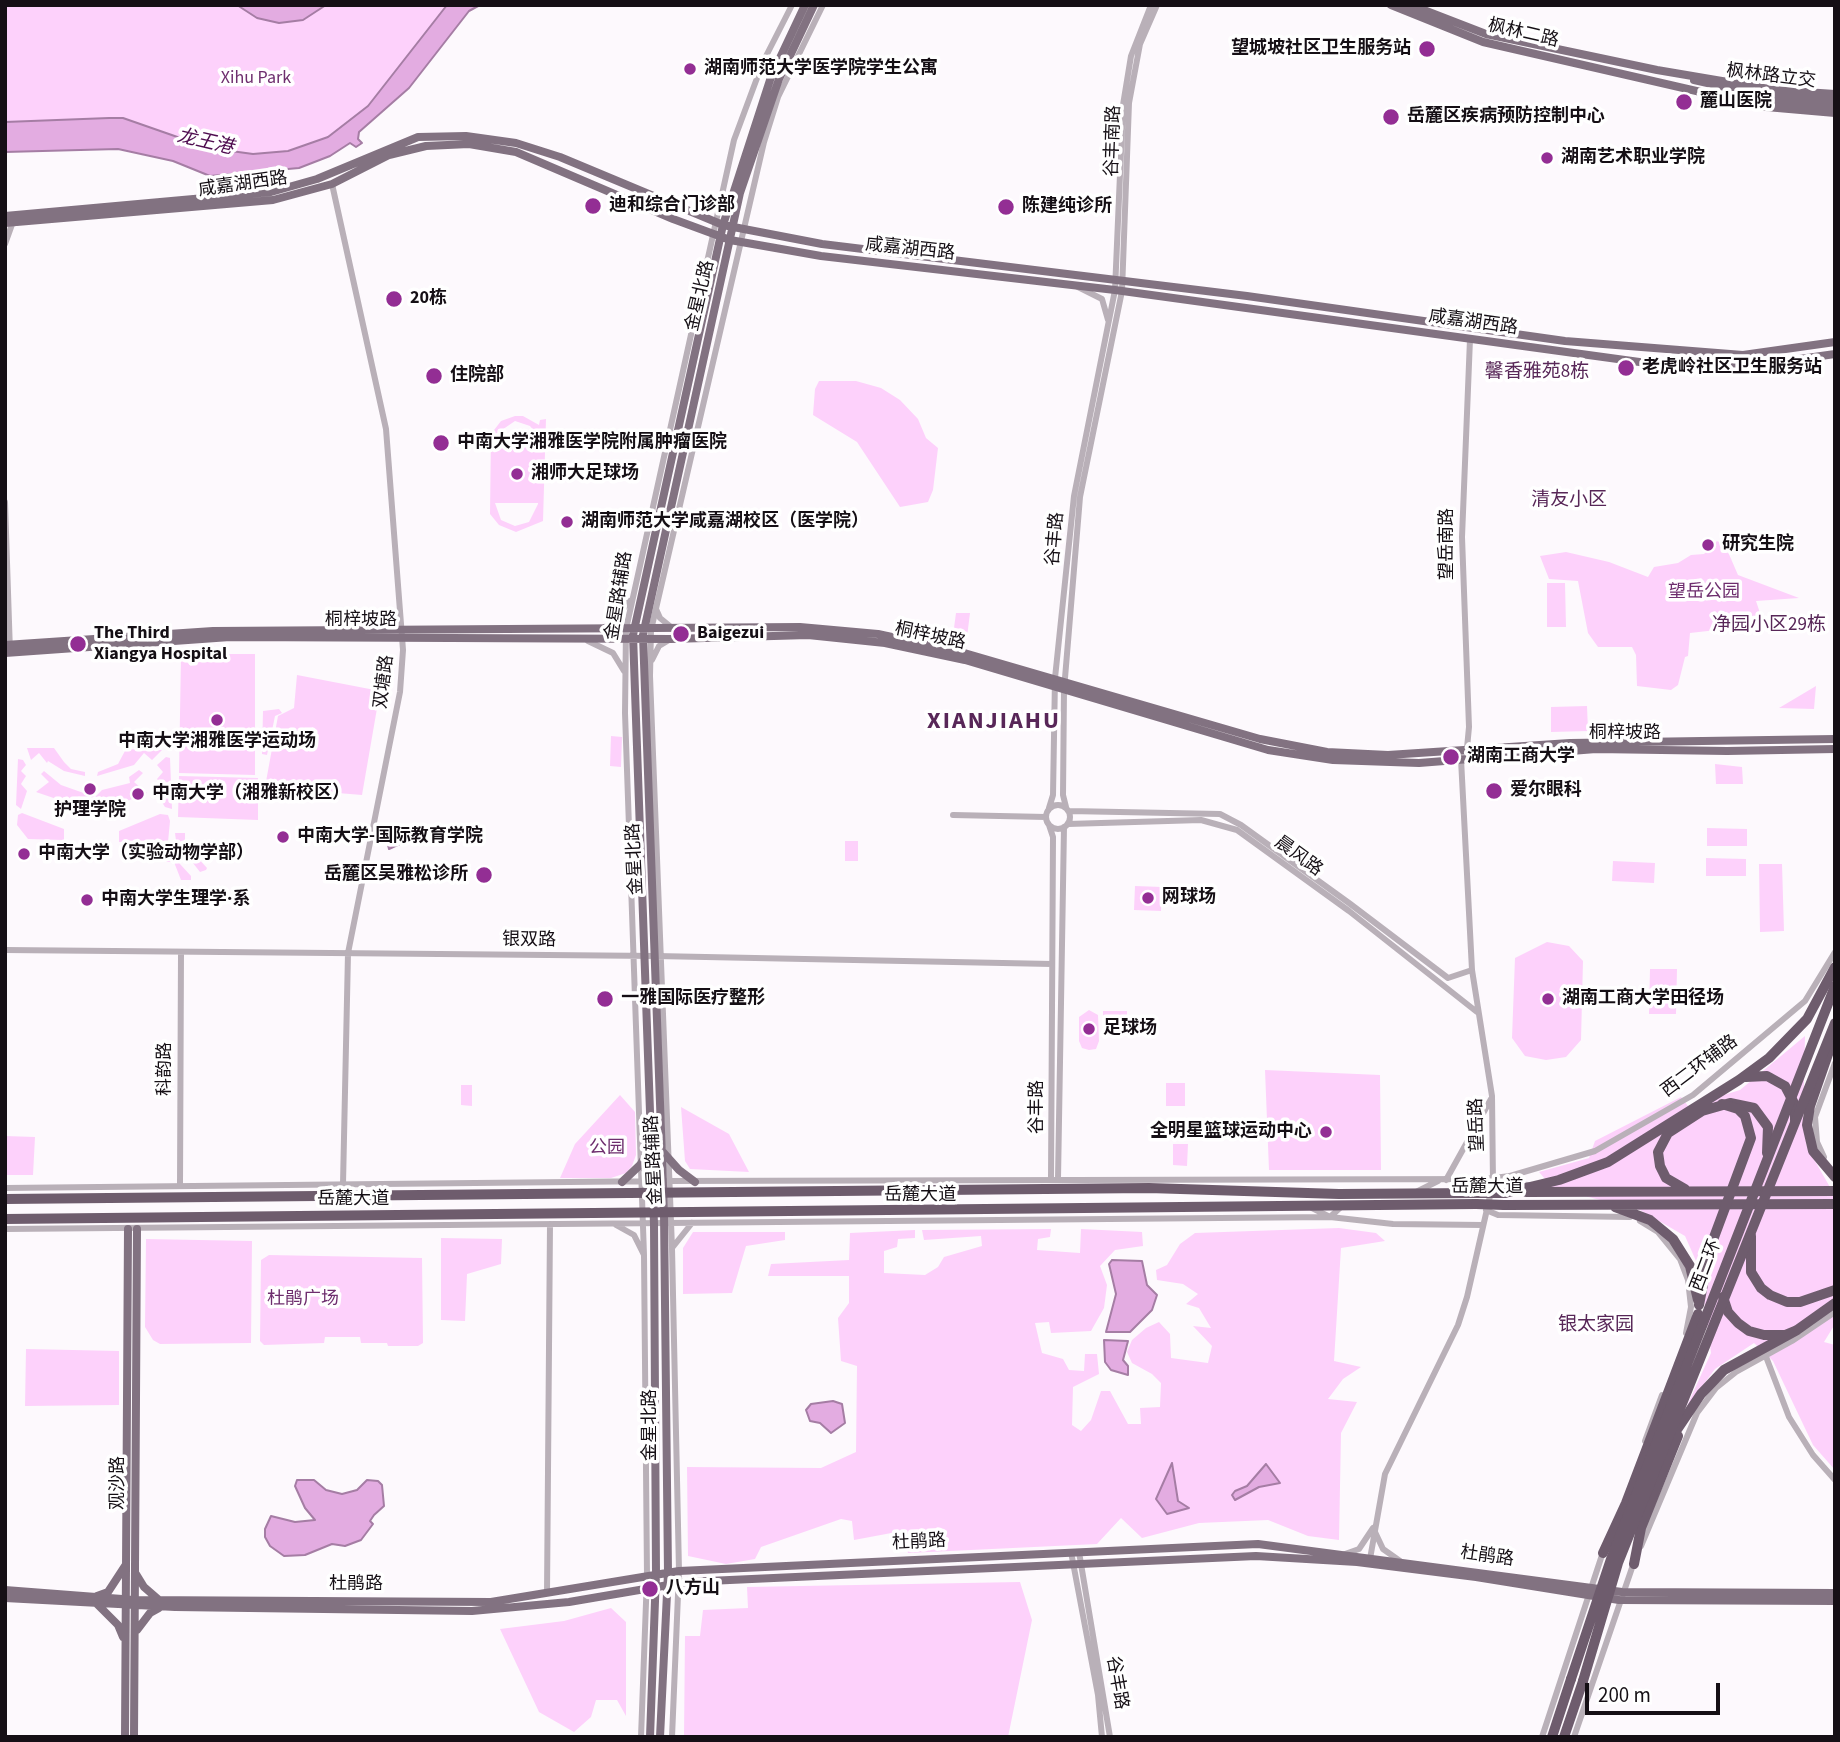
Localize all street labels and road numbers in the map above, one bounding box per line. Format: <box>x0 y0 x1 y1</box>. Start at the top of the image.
street label: 枫林二路 <box>1485 15 1561 53</box>
street label: 枫林路立交 <box>1725 61 1817 93</box>
street label: 谷丰南路 <box>1102 105 1126 177</box>
street label: 咸嘉湖西路 <box>197 168 289 202</box>
street label: 咸嘉湖西路 <box>864 235 956 265</box>
street label: 金星北路 <box>682 258 720 334</box>
street label: 咸嘉湖西路 <box>1427 306 1519 340</box>
street label: 望岳南路 <box>1437 508 1459 580</box>
street label: 谷丰路 <box>1043 511 1069 567</box>
street label: 金星路辅路 <box>602 550 638 642</box>
street label: 桐梓坡路 <box>325 610 397 632</box>
street label: 桐梓坡路 <box>893 619 967 655</box>
street label: 双塘路 <box>371 654 399 710</box>
street label: 桐梓坡路 <box>1589 723 1661 745</box>
street label: 金星北路 <box>623 822 649 896</box>
street label: 晨风路 <box>1270 832 1326 882</box>
street label: 银双路 <box>502 930 556 952</box>
street label: 西二环辅路 <box>1658 1031 1742 1103</box>
street label: 科韵路 <box>155 1042 177 1096</box>
street label: 谷丰路 <box>1027 1080 1049 1134</box>
street label: 望岳路 <box>1466 1098 1490 1152</box>
street label: 金星路辅路 <box>642 1114 668 1206</box>
street label: 岳麓大道 <box>1451 1177 1523 1199</box>
street label: 岳麓大道 <box>884 1185 956 1207</box>
street label: 岳麓大道 <box>317 1189 389 1211</box>
street label: 西二环 <box>1687 1237 1727 1295</box>
street label: 金星北路 <box>640 1389 662 1461</box>
street label: 观沙路 <box>108 1456 130 1510</box>
street label: 杜鹃路 <box>891 1531 947 1555</box>
street label: 杜鹃路 <box>1459 1543 1515 1571</box>
street label: 杜鹃路 <box>329 1574 383 1596</box>
street label: 谷丰路 <box>1101 1655 1131 1711</box>

